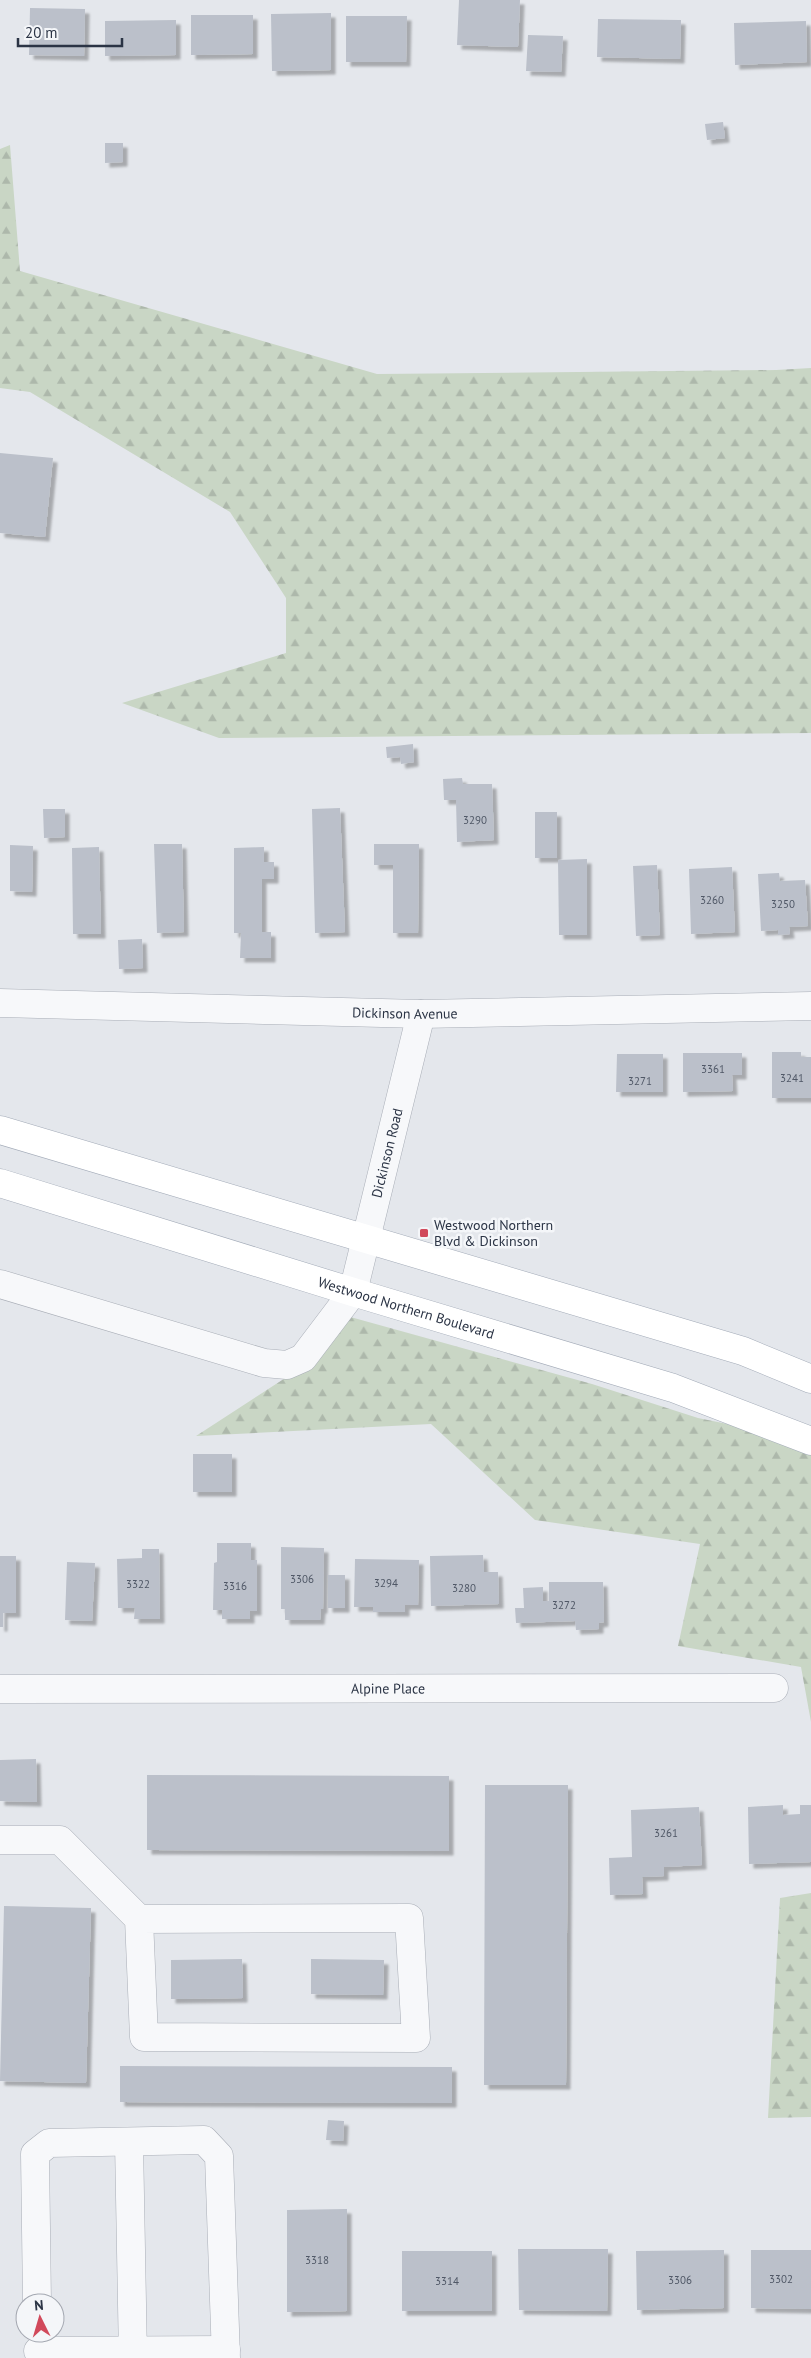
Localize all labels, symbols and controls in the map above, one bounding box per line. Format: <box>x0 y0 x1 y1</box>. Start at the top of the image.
scale bar <box>18 15 121 47</box>
text: 20 m <box>25 23 58 42</box>
house number: 3290 <box>463 813 487 827</box>
house number: 3260 <box>700 893 724 907</box>
house number: 3250 <box>771 897 795 911</box>
street label: Dickinson Avenue <box>352 1003 458 1023</box>
house number: 3361 <box>701 1062 725 1076</box>
house number: 3241 <box>780 1071 804 1085</box>
house number: 3271 <box>628 1074 652 1088</box>
street label: Dickinson Road <box>367 1106 407 1200</box>
place label: Westwood Northern Blvd & Dickinson <box>434 1216 553 1250</box>
marker: Westwood Northern Blvd & Dickinson <box>418 1227 430 1239</box>
street label: Westwood Northern Boulevard <box>316 1273 497 1343</box>
house number: 3306 <box>290 1572 314 1586</box>
house number: 3294 <box>374 1576 398 1590</box>
house number: 3322 <box>126 1577 150 1591</box>
house number: 3316 <box>223 1579 247 1593</box>
house number: 3280 <box>452 1581 476 1595</box>
house number: 3272 <box>552 1598 576 1612</box>
street label: Alpine Place <box>351 1679 425 1698</box>
house number: 3261 <box>654 1826 678 1840</box>
house number: 3318 <box>305 2253 329 2267</box>
house number: 3302 <box>769 2272 793 2286</box>
house number: 3306 <box>668 2273 692 2287</box>
house number: 3314 <box>435 2274 459 2288</box>
north arrow <box>15 2293 65 2343</box>
text: N <box>33 2296 44 2314</box>

